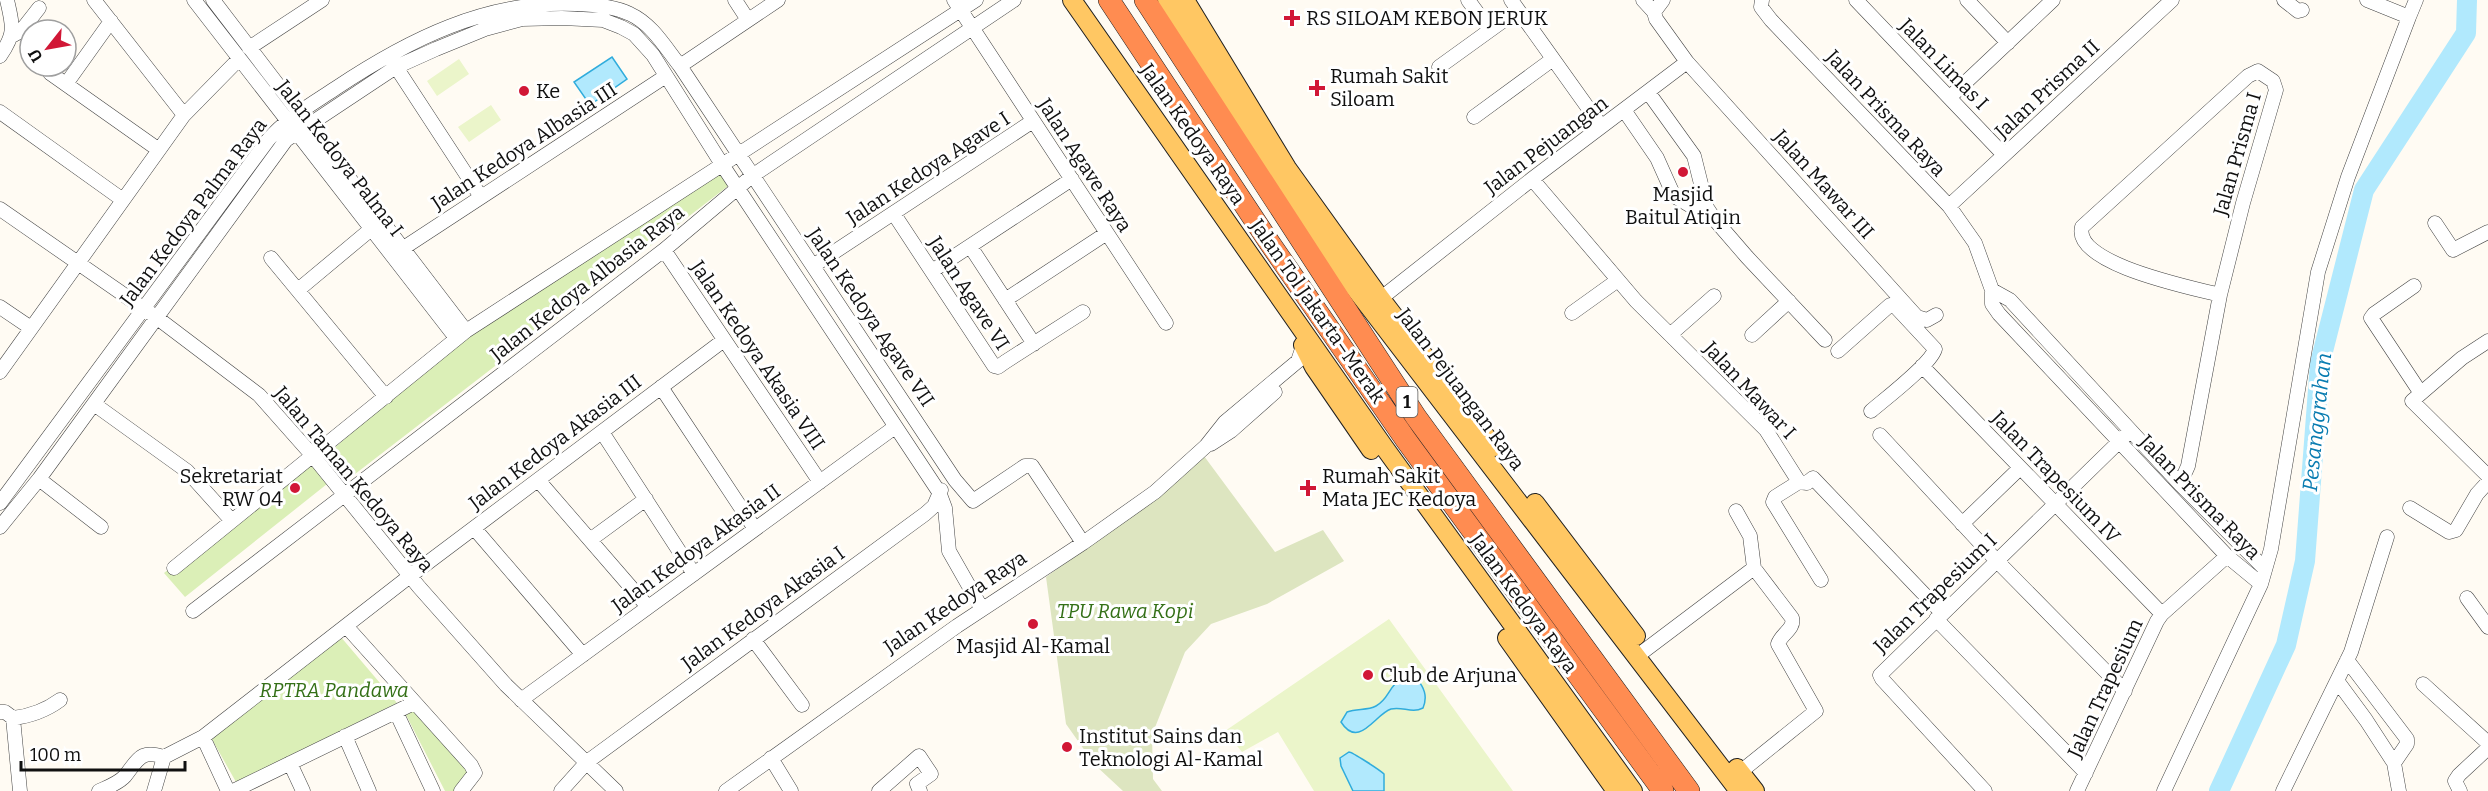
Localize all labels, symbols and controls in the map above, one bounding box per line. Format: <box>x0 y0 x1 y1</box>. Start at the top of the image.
place label: RS SILOAM KEBON JERUK <box>1306 6 1548 30</box>
marker: RS SILOAM KEBON JERUK <box>1283 9 1301 27</box>
street label: Jalan Limas I <box>1894 13 1993 115</box>
north arrow <box>18 18 78 78</box>
street label: Jalan Prisma II <box>1989 34 2104 144</box>
street label: Jalan Prisma Raya <box>1821 44 1951 181</box>
text: U <box>24 45 47 65</box>
street label: Jalan Kedoya Raya <box>1135 58 1251 209</box>
place label: Rumah Sakit Siloam <box>1330 64 1448 111</box>
street label: Jalan Kedoya Palma I <box>271 74 408 241</box>
street label: Jalan Kedoya Albasia III <box>426 77 621 215</box>
place label: Ke <box>536 79 560 103</box>
marker: Rumah Sakit Siloam <box>1308 79 1326 97</box>
marker: Ke <box>517 84 531 98</box>
street label: Jalan Prisma I <box>2208 90 2266 219</box>
street label: Jalan Pejuangan <box>1479 91 1613 201</box>
street label: Jalan Agave Raya <box>1032 93 1137 236</box>
street label: Jalan Kedoya Agave I <box>841 106 1014 230</box>
street label: Jalan Kedoya Palma Raya <box>114 113 272 311</box>
street label: Jalan Mawar III <box>1768 124 1879 244</box>
marker: Masjid Baitul Atiqin <box>1676 165 1690 179</box>
place label: Masjid Baitul Atiqin <box>1625 182 1741 229</box>
street label: Jalan Kedoya Albasia Raya <box>485 200 689 367</box>
street label: Jalan Tol Jakarta–Merak <box>1245 214 1391 408</box>
street label: Jalan Kedoya Agave VII <box>802 222 940 411</box>
street label: Jalan Agave VI <box>923 231 1015 354</box>
street label: Jalan Kedoya Akasia VIII <box>685 255 830 454</box>
street label: Jalan Pejuangan Raya <box>1391 302 1530 475</box>
street label: Jalan Mawar I <box>1698 336 1801 444</box>
water label: Pesanggrahan <box>2297 351 2337 493</box>
street label: Jalan Kedoya Akasia III <box>463 369 646 515</box>
street label: Jalan Taman Kedoya Raya <box>269 380 439 577</box>
road number: 1 <box>1396 387 1418 417</box>
street label: Jalan Trapesium IV <box>1986 405 2125 548</box>
street label: Jalan Prisma Raya <box>2134 429 2266 564</box>
place label: Sekretariat RW 04 <box>180 464 283 511</box>
place label: Rumah Sakit Mata JEC Kedoya <box>1322 464 1476 511</box>
street label: Jalan Kedoya Akasia II <box>607 479 785 617</box>
marker: Rumah Sakit Mata JEC Kedoya <box>1299 479 1317 497</box>
marker: Sekretariat RW 04 <box>288 481 302 495</box>
street label: Jalan Kedoya Raya <box>1465 528 1583 678</box>
street label: Jalan Trapesium I <box>1868 528 2001 658</box>
street label: Jalan Kedoya Akasia I <box>677 541 849 675</box>
street label: Jalan Kedoya Raya <box>878 545 1031 659</box>
park label: TPU Rawa Kopi <box>1057 599 1194 623</box>
street label: Jalan Trapesium <box>2062 615 2148 762</box>
marker: Masjid Al-Kamal <box>1026 617 1040 631</box>
place label: Masjid Al-Kamal <box>956 634 1110 659</box>
place label: Club de Arjuna <box>1380 663 1517 688</box>
marker: Club de Arjuna <box>1361 668 1375 682</box>
park label: RPTRA Pandawa <box>259 678 409 702</box>
place label: Institut Sains dan Teknologi Al-Kamal <box>1079 724 1263 771</box>
scale bar <box>21 734 184 772</box>
marker: Institut Sains dan Teknologi Al-Kamal <box>1060 740 1074 754</box>
text: 100 m <box>30 744 81 766</box>

